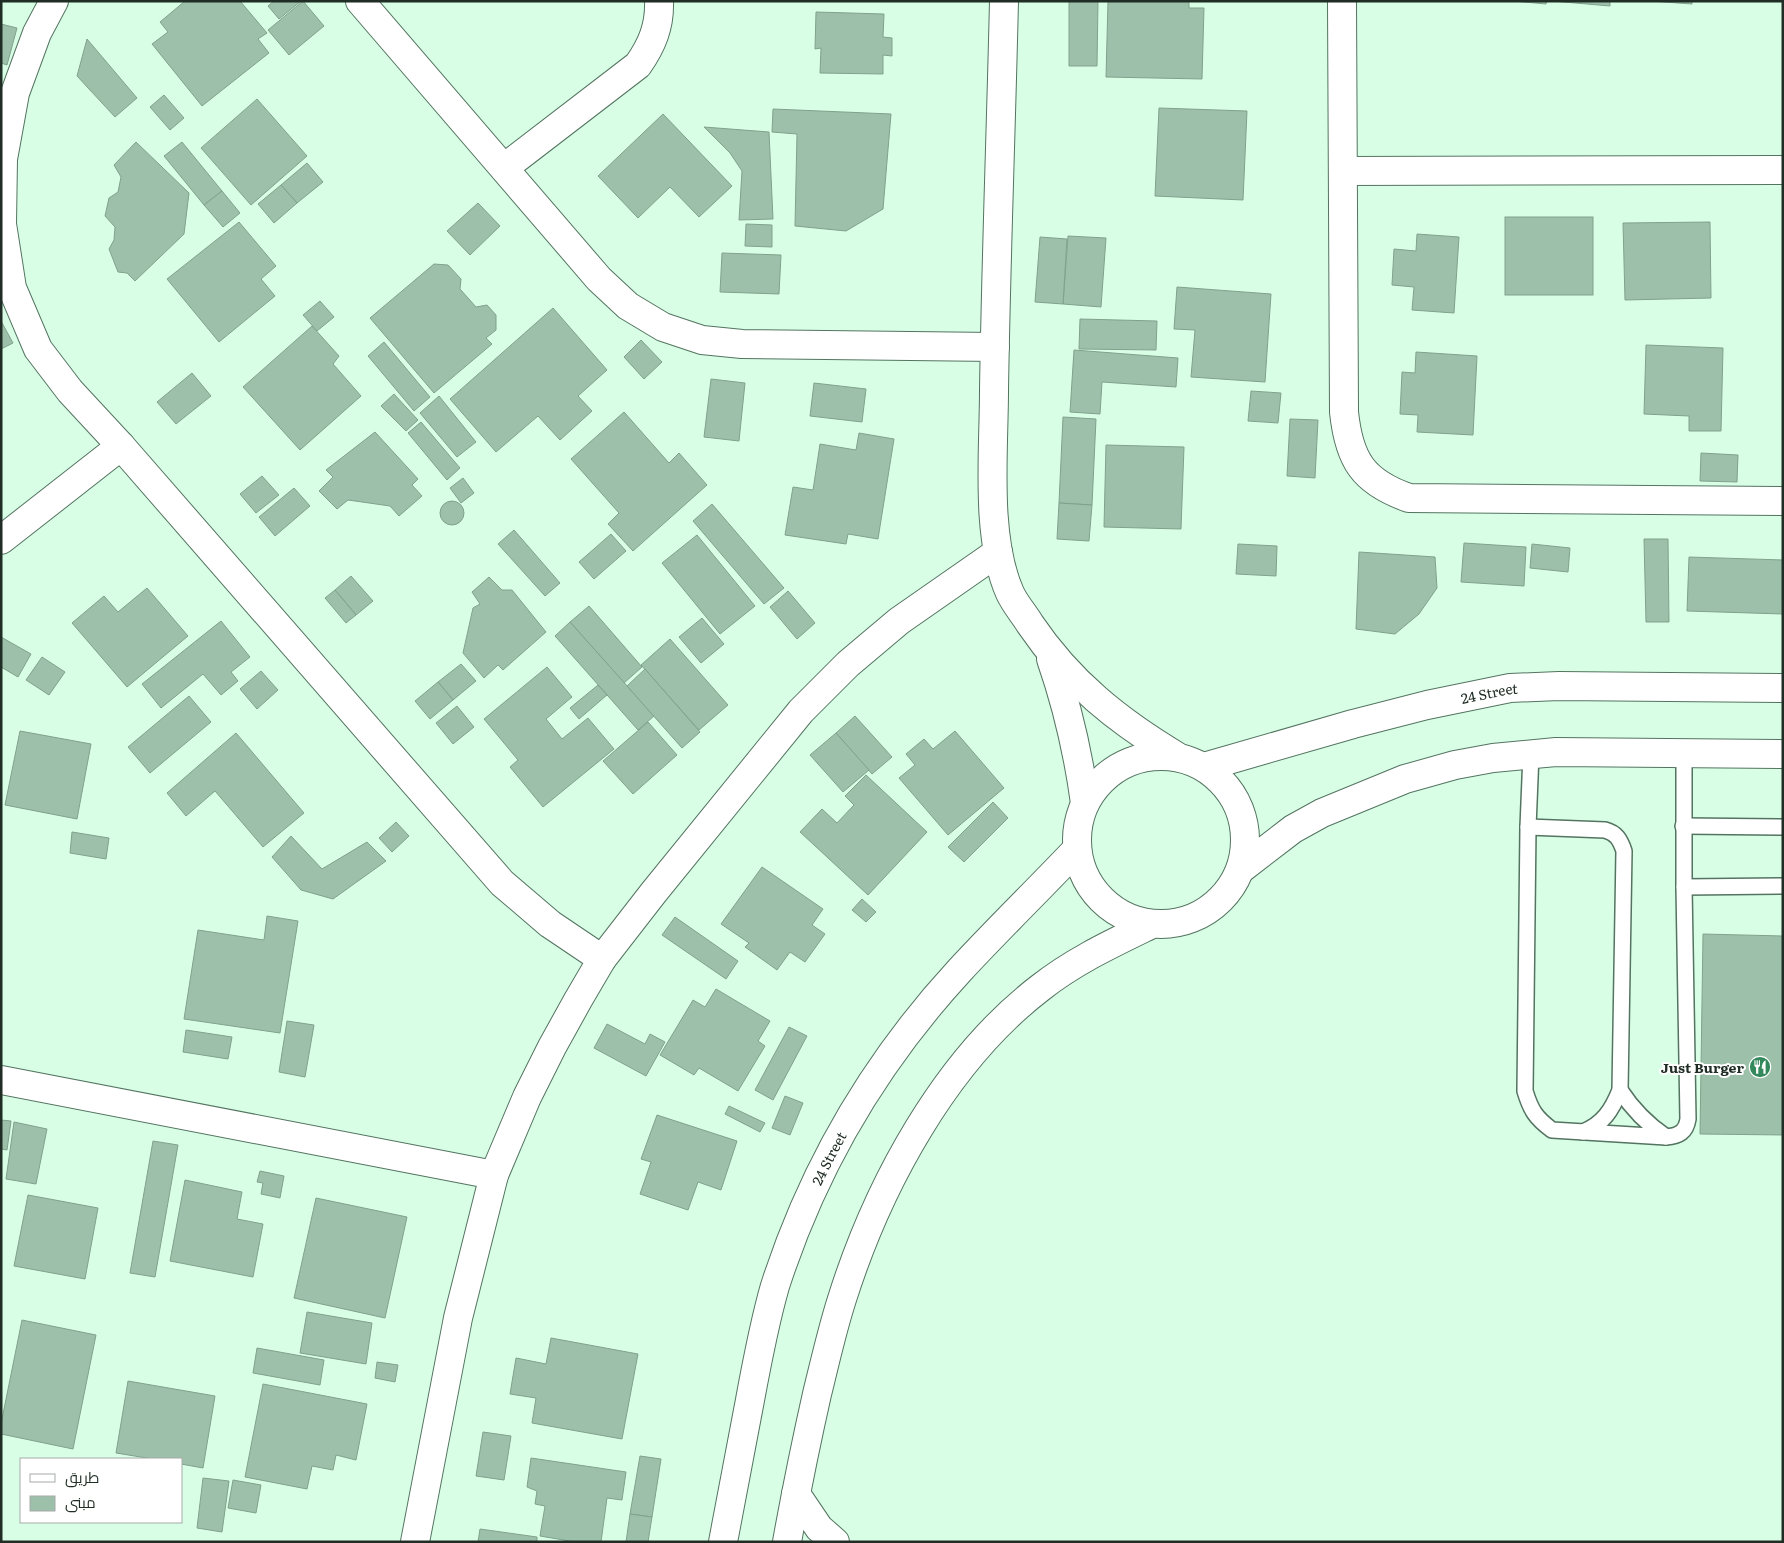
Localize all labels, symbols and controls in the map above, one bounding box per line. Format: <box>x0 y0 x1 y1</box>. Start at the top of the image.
street label: 24 Street <box>1459 678 1518 708</box>
restaurant icon: Just Burger <box>1748 1055 1772 1079</box>
place label: Just Burger <box>1661 1057 1744 1077</box>
street label: 24 Street <box>806 1127 851 1188</box>
legend <box>20 1458 182 1523</box>
text: طريق <box>65 1465 99 1488</box>
text: مبنى <box>65 1490 96 1513</box>

